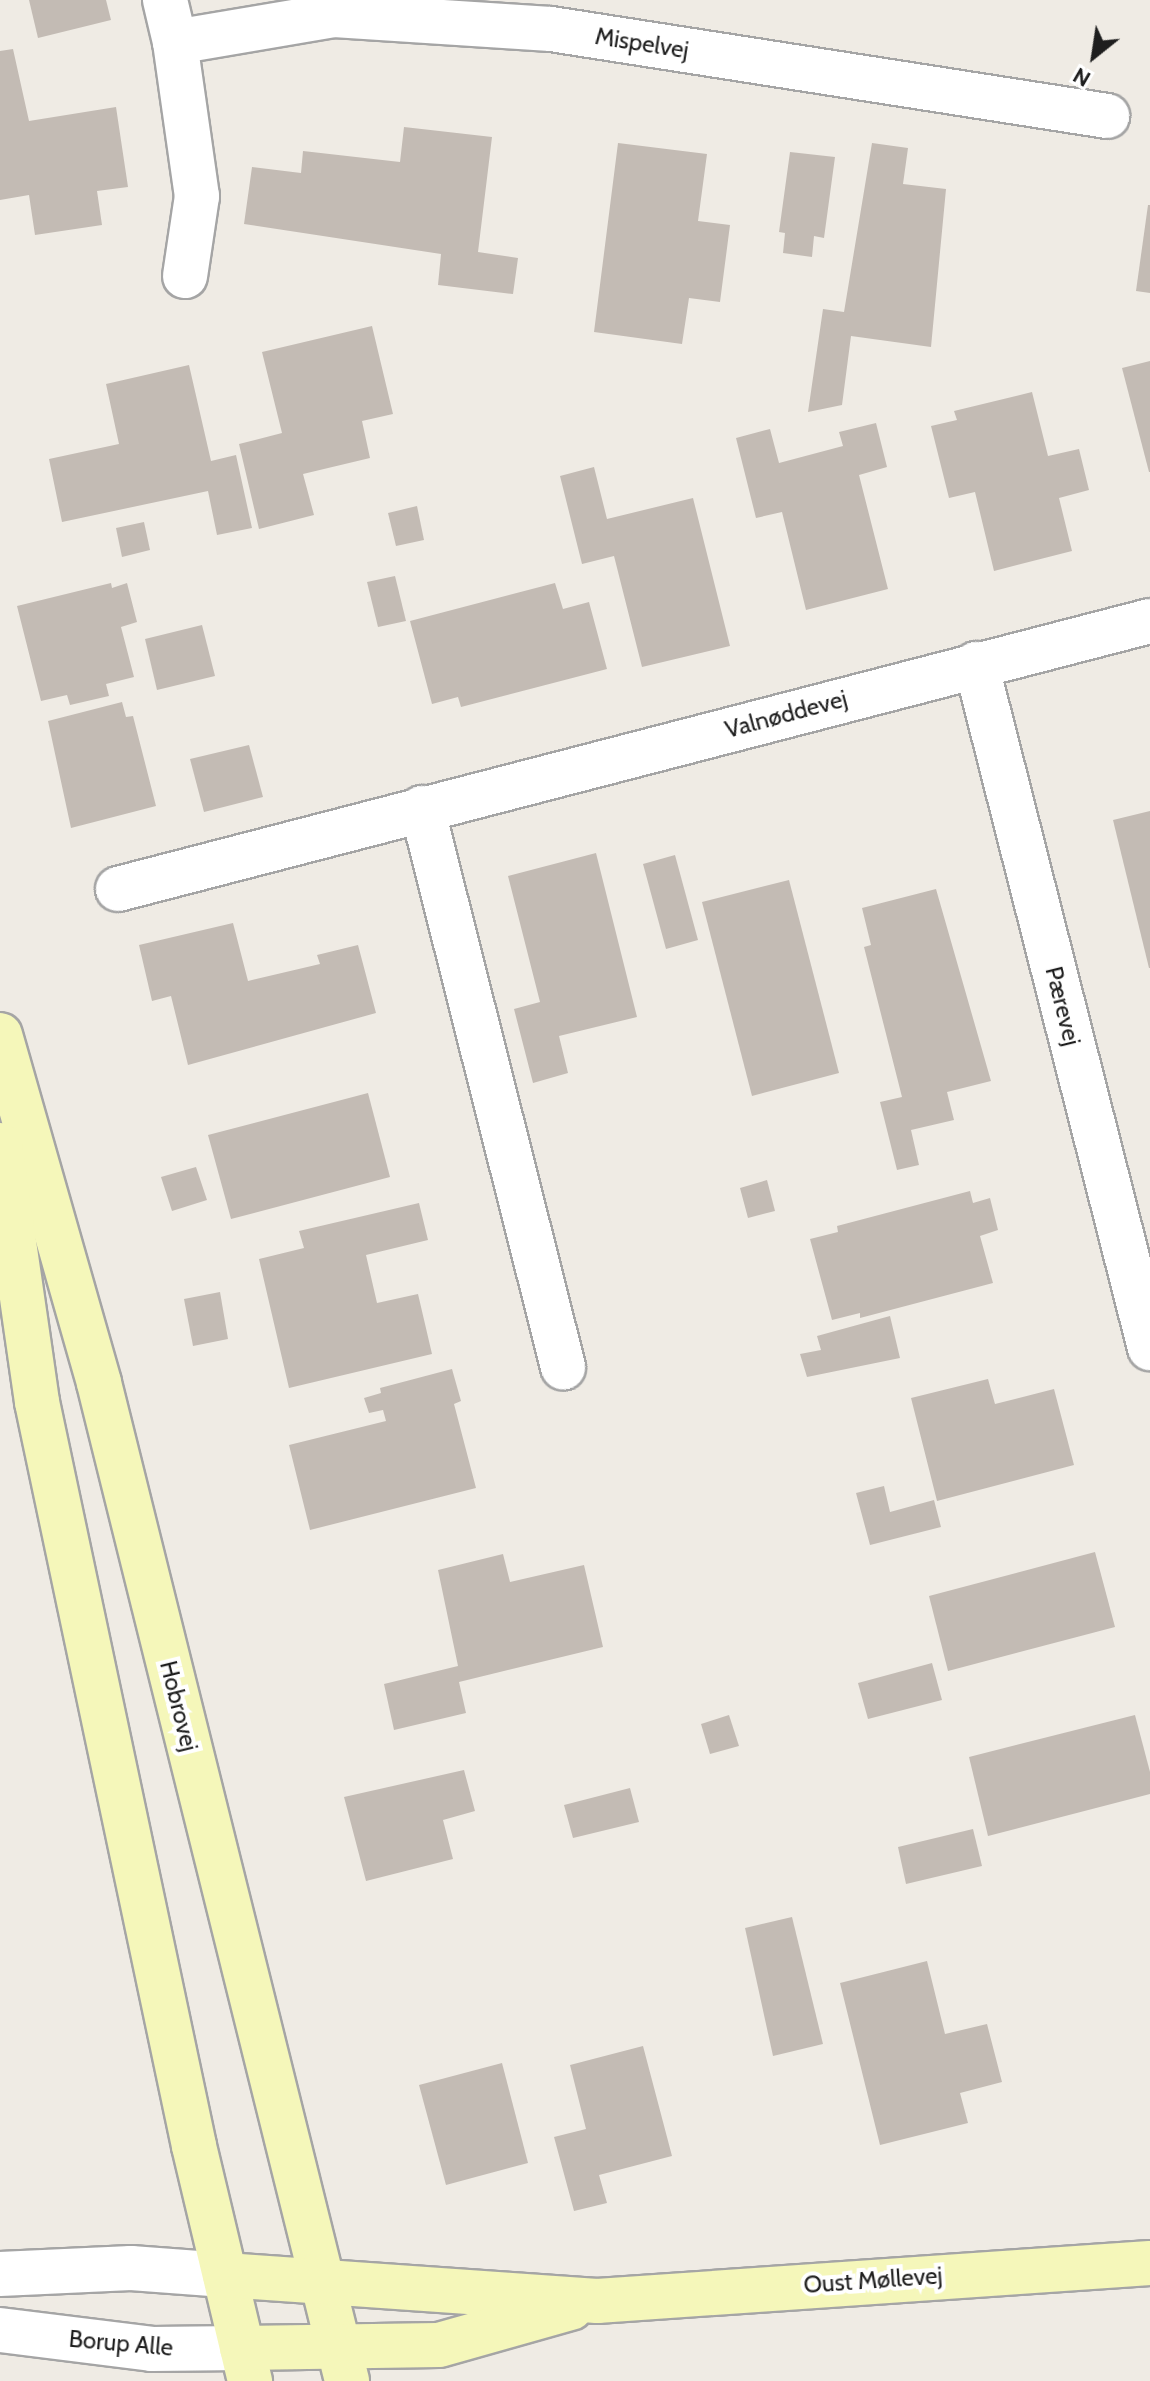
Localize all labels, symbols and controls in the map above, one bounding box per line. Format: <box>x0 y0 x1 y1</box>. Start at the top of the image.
north arrow <box>1054 16 1134 96</box>
street label: Mispelvej <box>593 21 691 65</box>
text: N <box>1068 62 1095 93</box>
street label: Valnøddevej <box>722 684 850 744</box>
street label: Pærevej <box>1039 963 1087 1049</box>
street label: Hobrovej <box>154 1658 204 1754</box>
street label: Oust Møllevej <box>803 2261 943 2299</box>
street label: Borup Alle <box>68 2324 174 2362</box>

